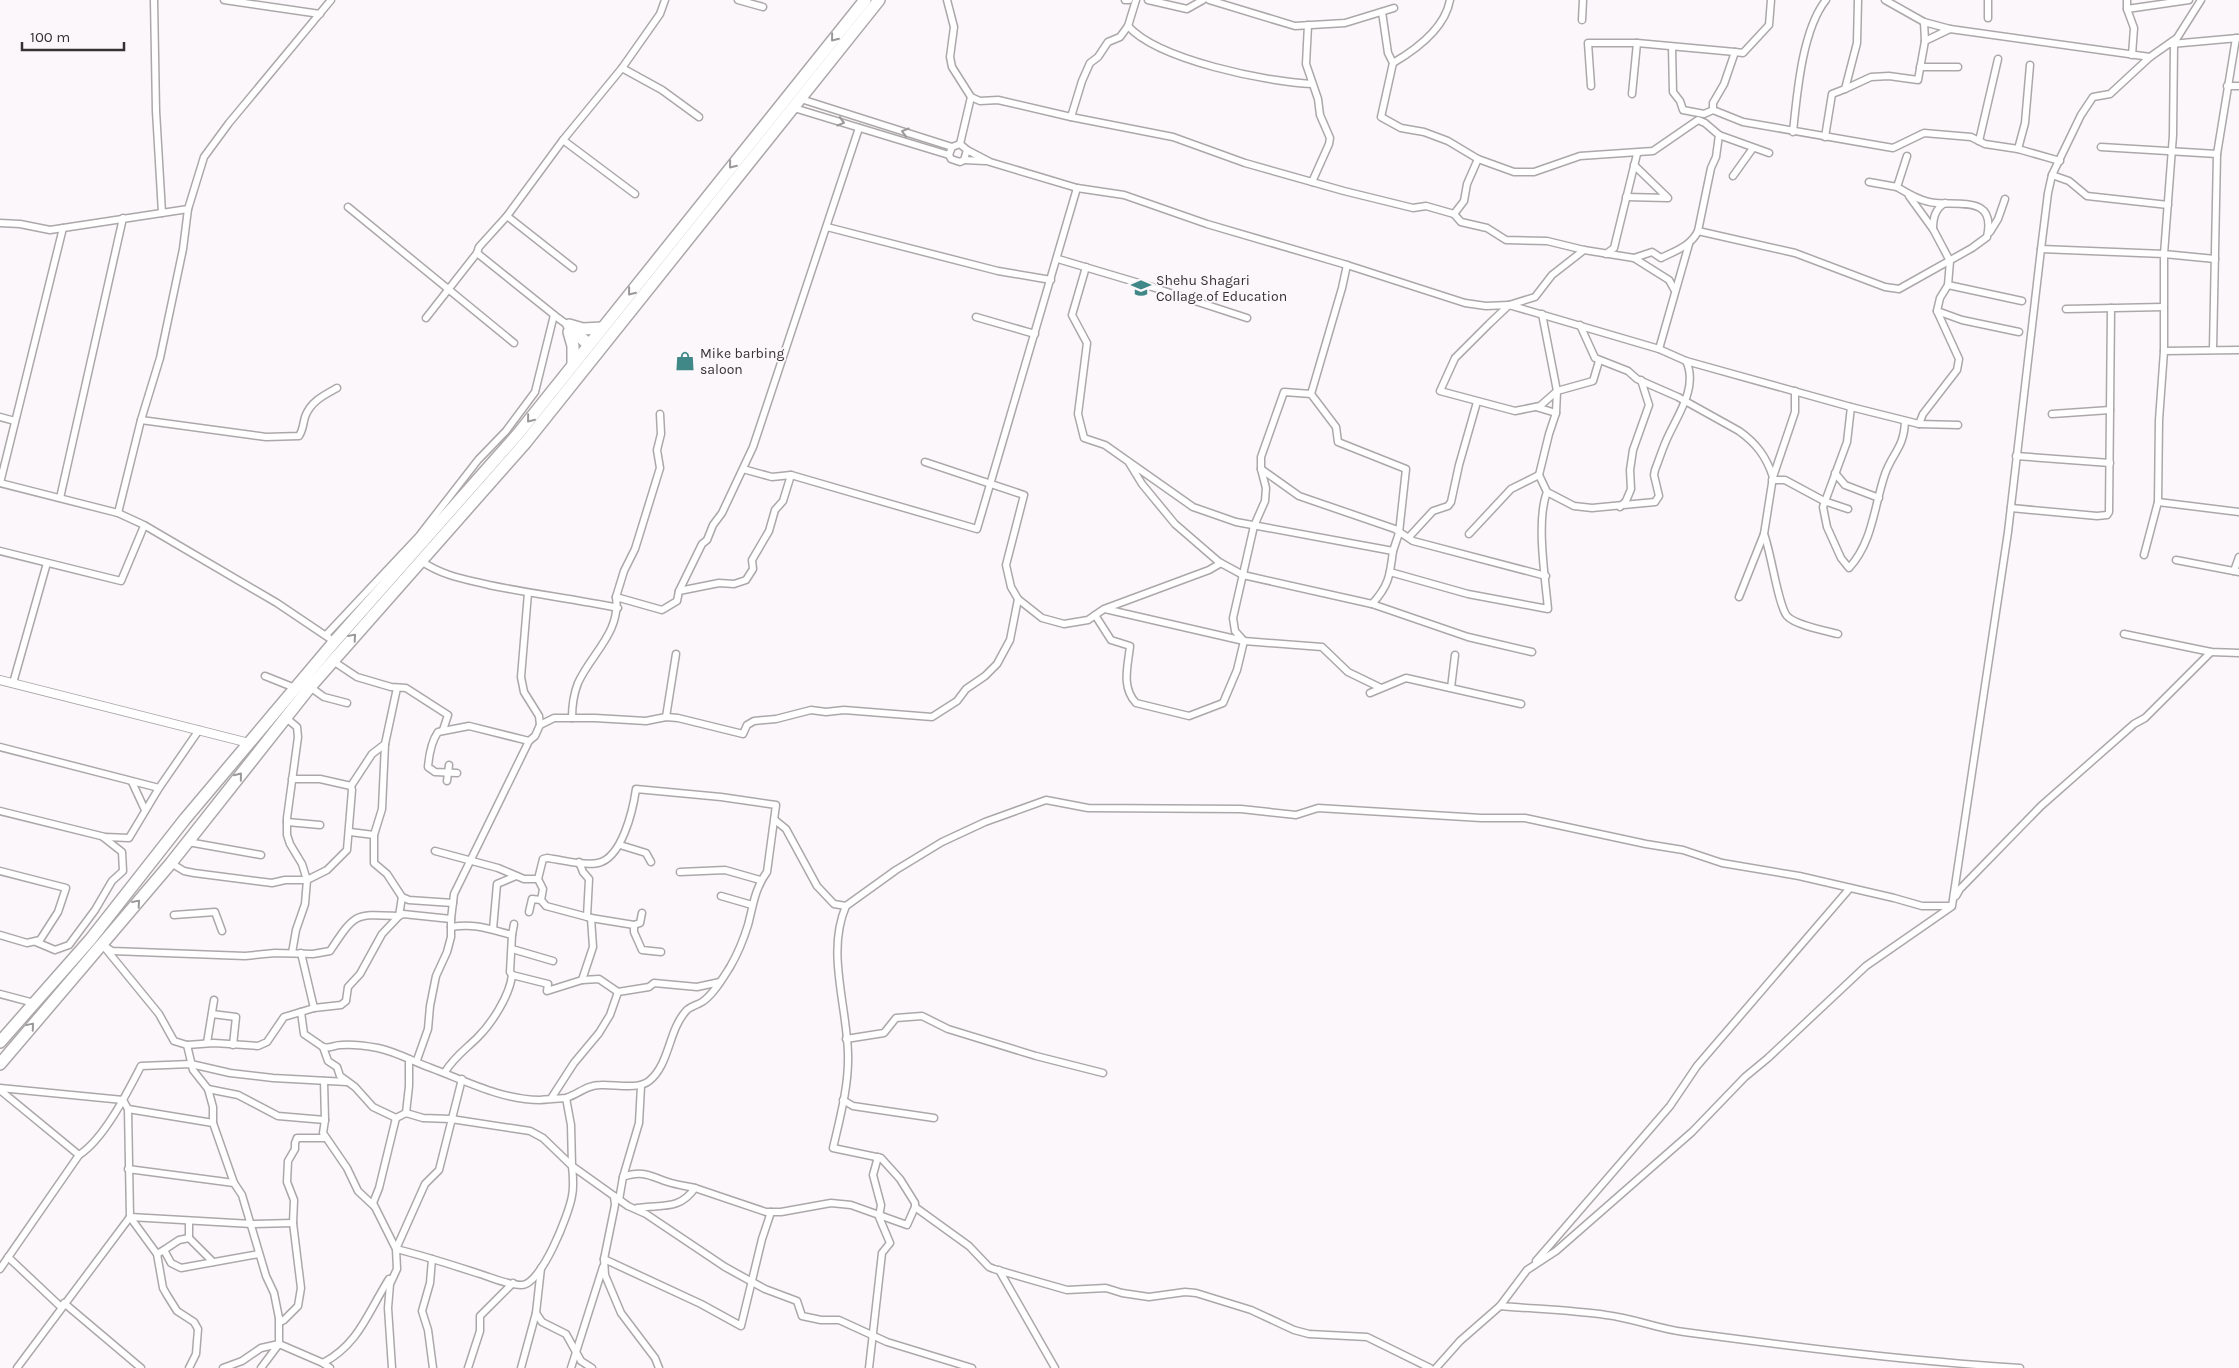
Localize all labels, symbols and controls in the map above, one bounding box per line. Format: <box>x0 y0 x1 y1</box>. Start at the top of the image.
scale bar <box>22 20 125 52</box>
text: 100 m <box>30 28 70 46</box>
one-way arrow <box>831 32 840 42</box>
one-way arrow <box>836 117 844 127</box>
one-way arrow <box>902 128 910 138</box>
one-way arrow <box>730 159 738 168</box>
place label: Shehu Shagari Collage of Education <box>1156 272 1287 305</box>
school or university icon: Shehu Shagari Collage of Education <box>1130 277 1152 299</box>
one-way arrow <box>629 286 637 295</box>
place label: Mike barbing saloon <box>700 345 784 378</box>
shop icon: Mike barbing saloon <box>674 350 696 372</box>
one-way arrow <box>527 413 535 422</box>
one-way arrow <box>347 634 355 643</box>
one-way arrow <box>233 773 241 782</box>
one-way arrow <box>131 899 140 908</box>
one-way arrow <box>26 1023 35 1032</box>

